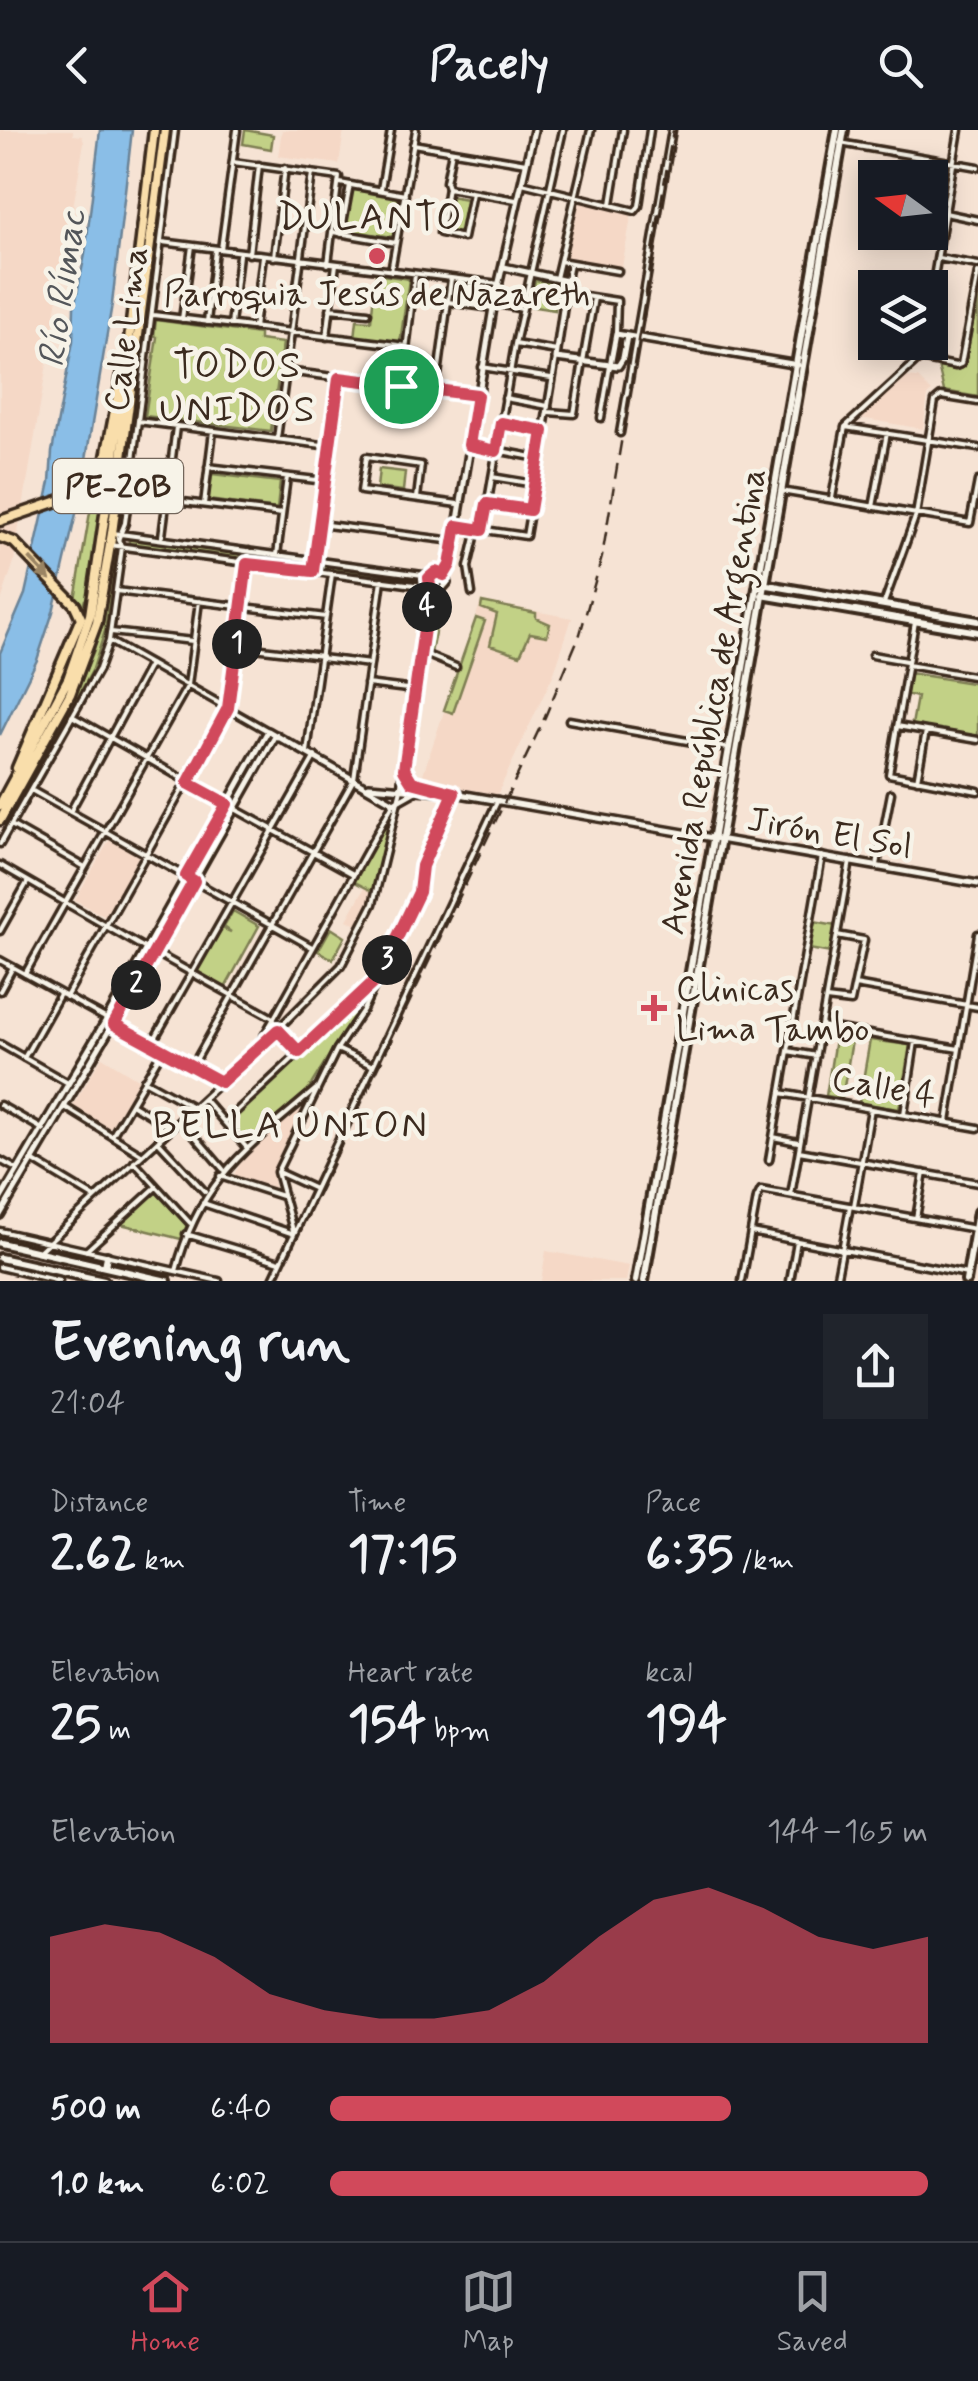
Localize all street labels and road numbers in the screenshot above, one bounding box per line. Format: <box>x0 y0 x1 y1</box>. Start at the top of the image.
street label: Calle Lima <box>94 244 160 414</box>
road number: PE-20B <box>53 459 183 513</box>
street label: Avenida República de Argentina <box>650 465 782 939</box>
street label: Jirón El Sol <box>744 797 916 871</box>
street label: Calle 4 <box>828 1056 939 1120</box>

